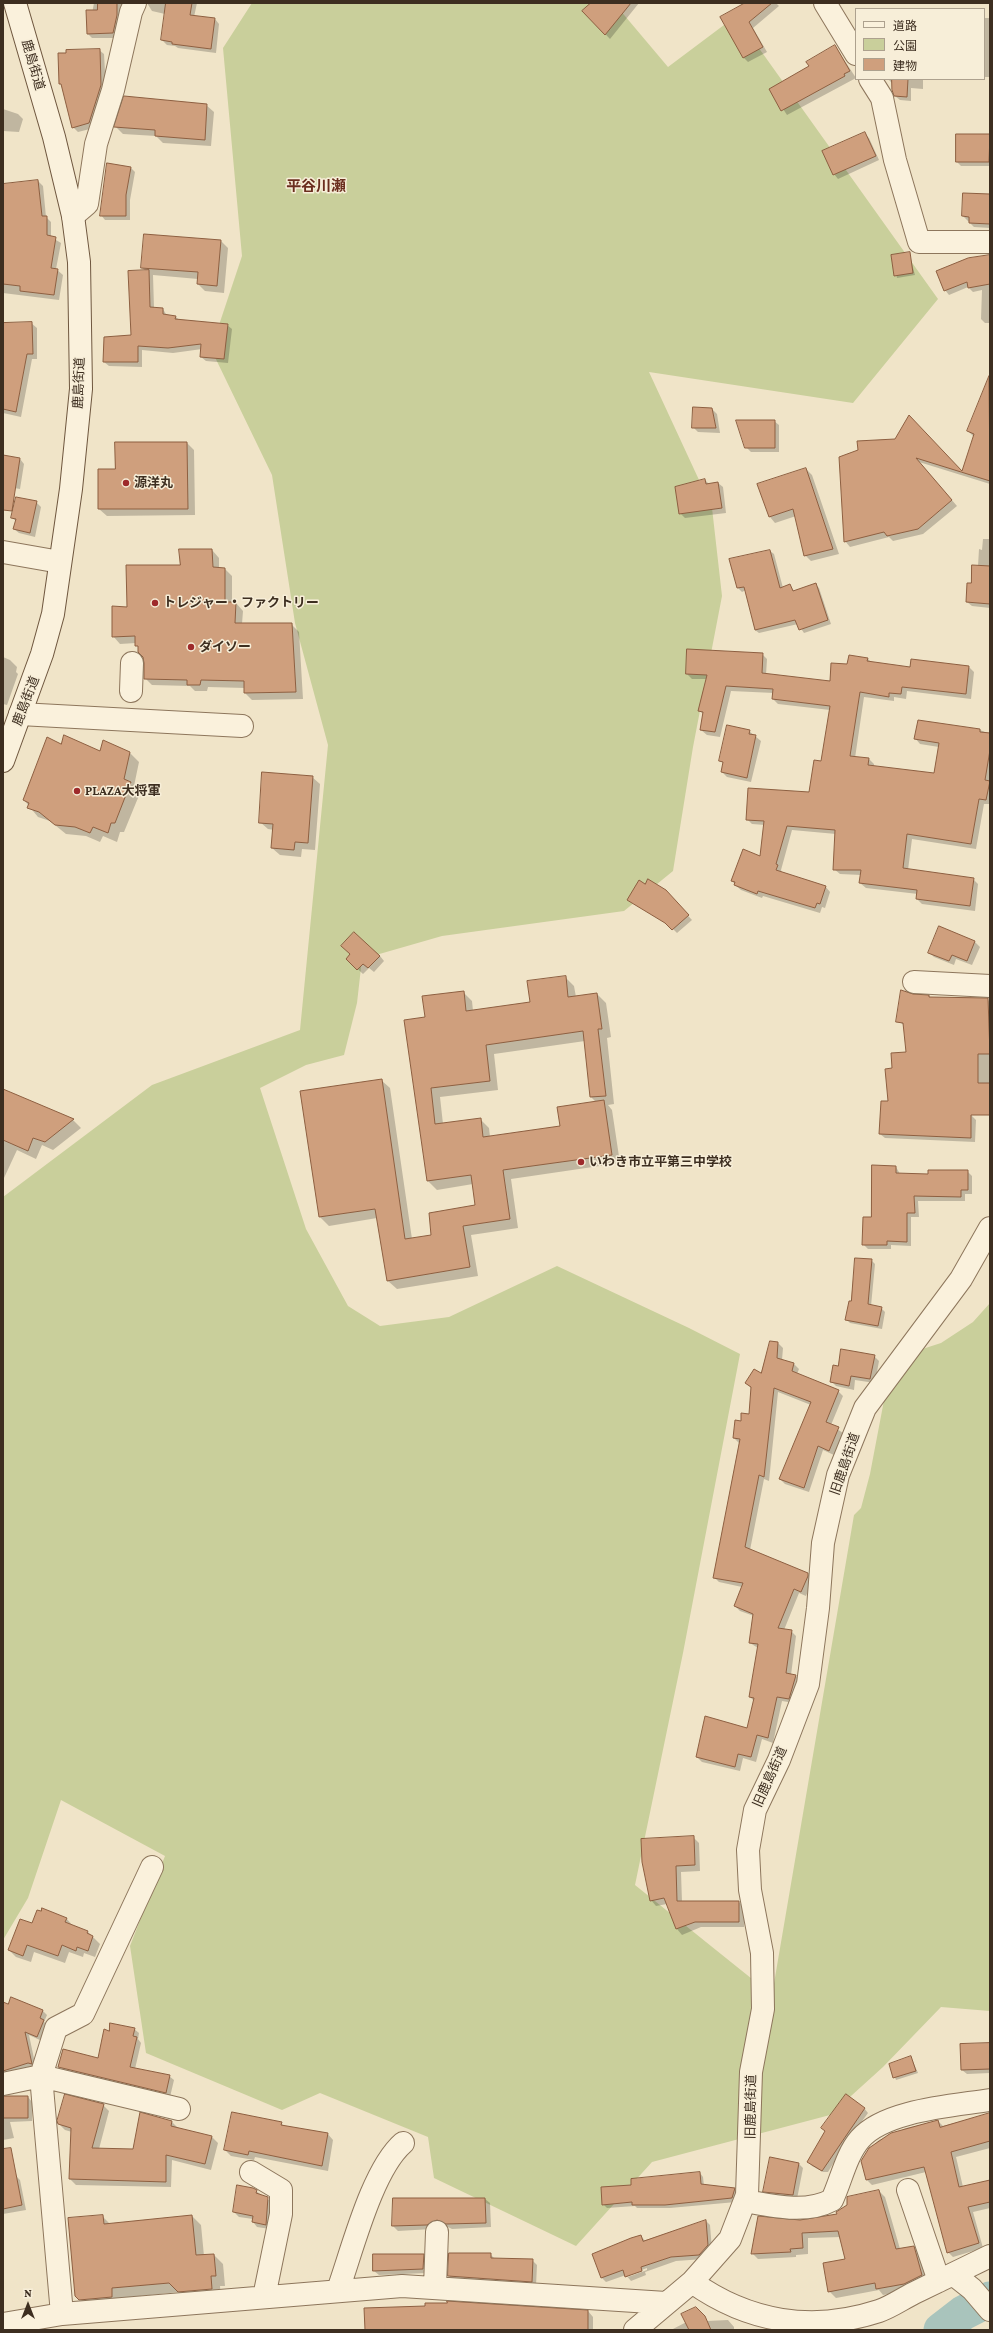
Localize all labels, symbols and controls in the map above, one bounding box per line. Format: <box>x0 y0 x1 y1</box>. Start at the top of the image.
legend <box>855 8 985 80</box>
text: 道路 <box>893 19 917 33</box>
street label: 鹿島街道 <box>18 38 48 92</box>
text: 公園 <box>893 39 917 53</box>
text: 建物 <box>893 59 917 73</box>
district label: 平谷川瀬 <box>286 177 346 195</box>
street label: 鹿島街道 <box>70 357 88 409</box>
place label: 源洋丸 <box>134 475 173 491</box>
marker: 源洋丸 <box>121 478 131 488</box>
place label: トレジャー・ファクトリー <box>163 595 319 611</box>
marker: トレジャー・ファクトリー <box>150 598 160 608</box>
place label: ダイソー <box>199 639 251 655</box>
marker: ダイソー <box>186 642 196 652</box>
street label: 鹿島街道 <box>9 674 43 728</box>
place label: PLAZA大将軍 <box>85 783 161 799</box>
marker: PLAZA大将軍 <box>72 786 82 796</box>
place label: いわき市立平第三中学校 <box>589 1154 732 1170</box>
marker: いわき市立平第三中学校 <box>576 1157 586 1167</box>
street label: 旧鹿島街道 <box>827 1431 863 1497</box>
street label: 旧鹿島街道 <box>750 1744 790 1810</box>
street label: 旧鹿島街道 <box>743 2074 759 2140</box>
north arrow <box>8 2285 48 2325</box>
text: N <box>24 2287 32 2299</box>

